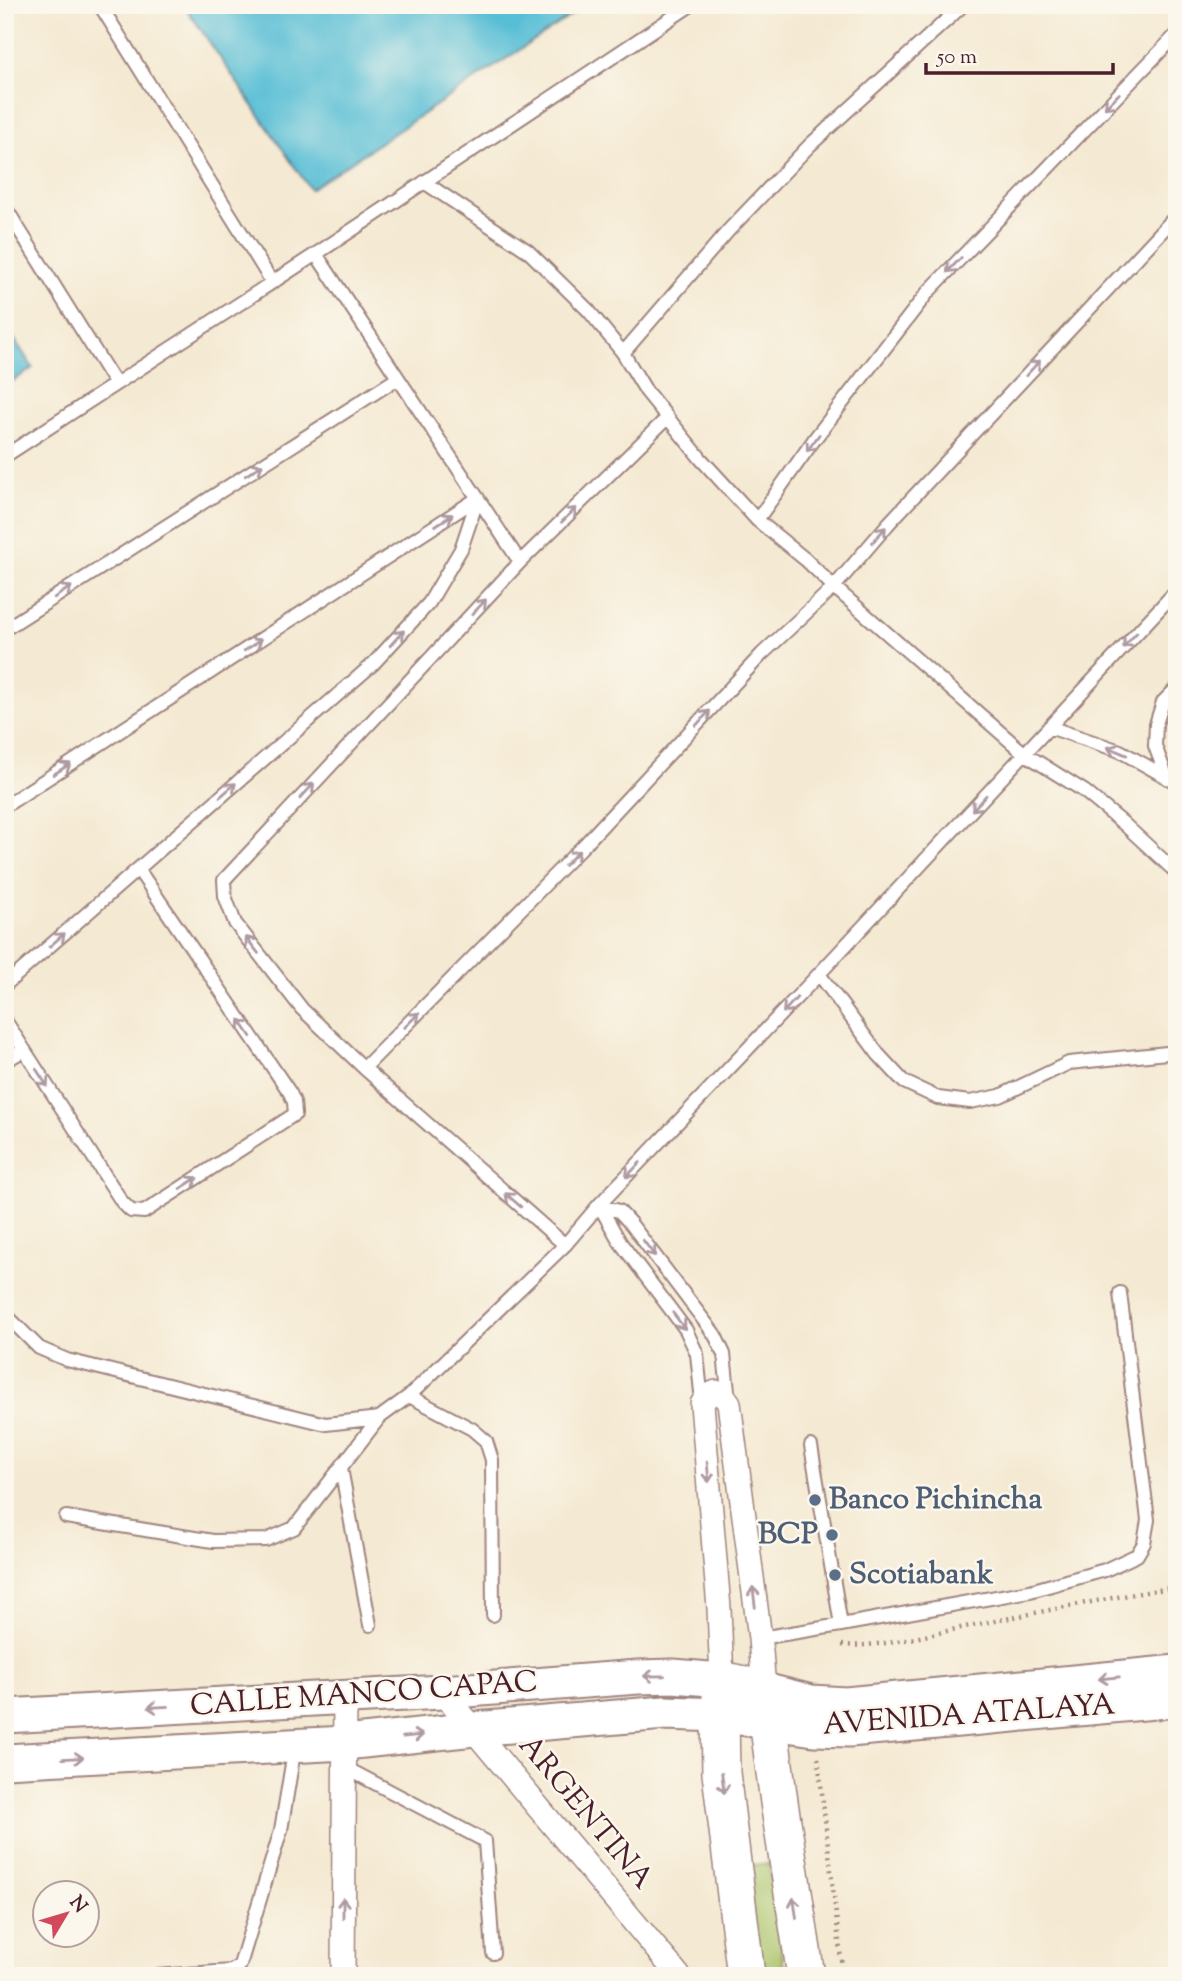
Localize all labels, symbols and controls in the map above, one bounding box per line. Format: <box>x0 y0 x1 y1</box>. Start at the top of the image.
scale bar <box>926 32 1114 76</box>
text: 50 m <box>936 43 977 73</box>
one-way arrow <box>1104 92 1121 109</box>
one-way arrow <box>946 256 963 273</box>
one-way arrow <box>1025 360 1042 377</box>
one-way arrow <box>805 433 820 452</box>
one-way arrow <box>244 462 264 476</box>
one-way arrow <box>560 506 577 523</box>
one-way arrow <box>433 513 453 527</box>
one-way arrow <box>871 526 887 544</box>
one-way arrow <box>52 585 72 599</box>
one-way arrow <box>471 598 487 616</box>
one-way arrow <box>389 629 405 647</box>
one-way arrow <box>1122 631 1139 648</box>
one-way arrow <box>243 637 262 652</box>
one-way arrow <box>695 709 711 727</box>
one-way arrow <box>1107 744 1128 757</box>
one-way arrow <box>52 762 72 776</box>
one-way arrow <box>219 782 237 798</box>
one-way arrow <box>299 783 316 800</box>
one-way arrow <box>970 795 987 812</box>
one-way arrow <box>563 850 580 867</box>
one-way arrow <box>48 932 66 948</box>
one-way arrow <box>245 936 260 955</box>
one-way arrow <box>781 996 798 1013</box>
one-way arrow <box>403 1011 420 1028</box>
one-way arrow <box>238 1019 252 1038</box>
one-way arrow <box>35 1067 49 1087</box>
one-way arrow <box>624 1161 641 1178</box>
one-way arrow <box>179 1176 198 1190</box>
one-way arrow <box>505 1192 523 1208</box>
one-way arrow <box>641 1238 656 1256</box>
one-way arrow <box>671 1312 686 1331</box>
one-way arrow <box>702 1461 715 1483</box>
place label: Banco Pichincha <box>829 1479 1042 1522</box>
marker: Banco Pichincha <box>807 1492 823 1508</box>
place label: BCP <box>758 1514 818 1557</box>
marker: BCP <box>824 1527 840 1543</box>
place label: Scotiabank <box>849 1554 994 1597</box>
marker: Scotiabank <box>827 1567 843 1583</box>
one-way arrow <box>747 1587 760 1609</box>
street label: CALLE MANCO CAPAC <box>189 1661 539 1729</box>
one-way arrow <box>643 1669 666 1683</box>
one-way arrow <box>1098 1672 1121 1685</box>
street label: AVENIDA ATALAYA <box>821 1684 1117 1748</box>
one-way arrow <box>147 1701 170 1714</box>
street label: ARGENTINA <box>507 1726 663 1900</box>
one-way arrow <box>401 1729 423 1742</box>
one-way arrow <box>62 1751 85 1764</box>
one-way arrow <box>716 1772 729 1794</box>
north arrow <box>32 1880 102 1950</box>
text: N <box>62 1891 93 1919</box>
one-way arrow <box>336 1896 350 1919</box>
one-way arrow <box>789 1897 802 1920</box>

